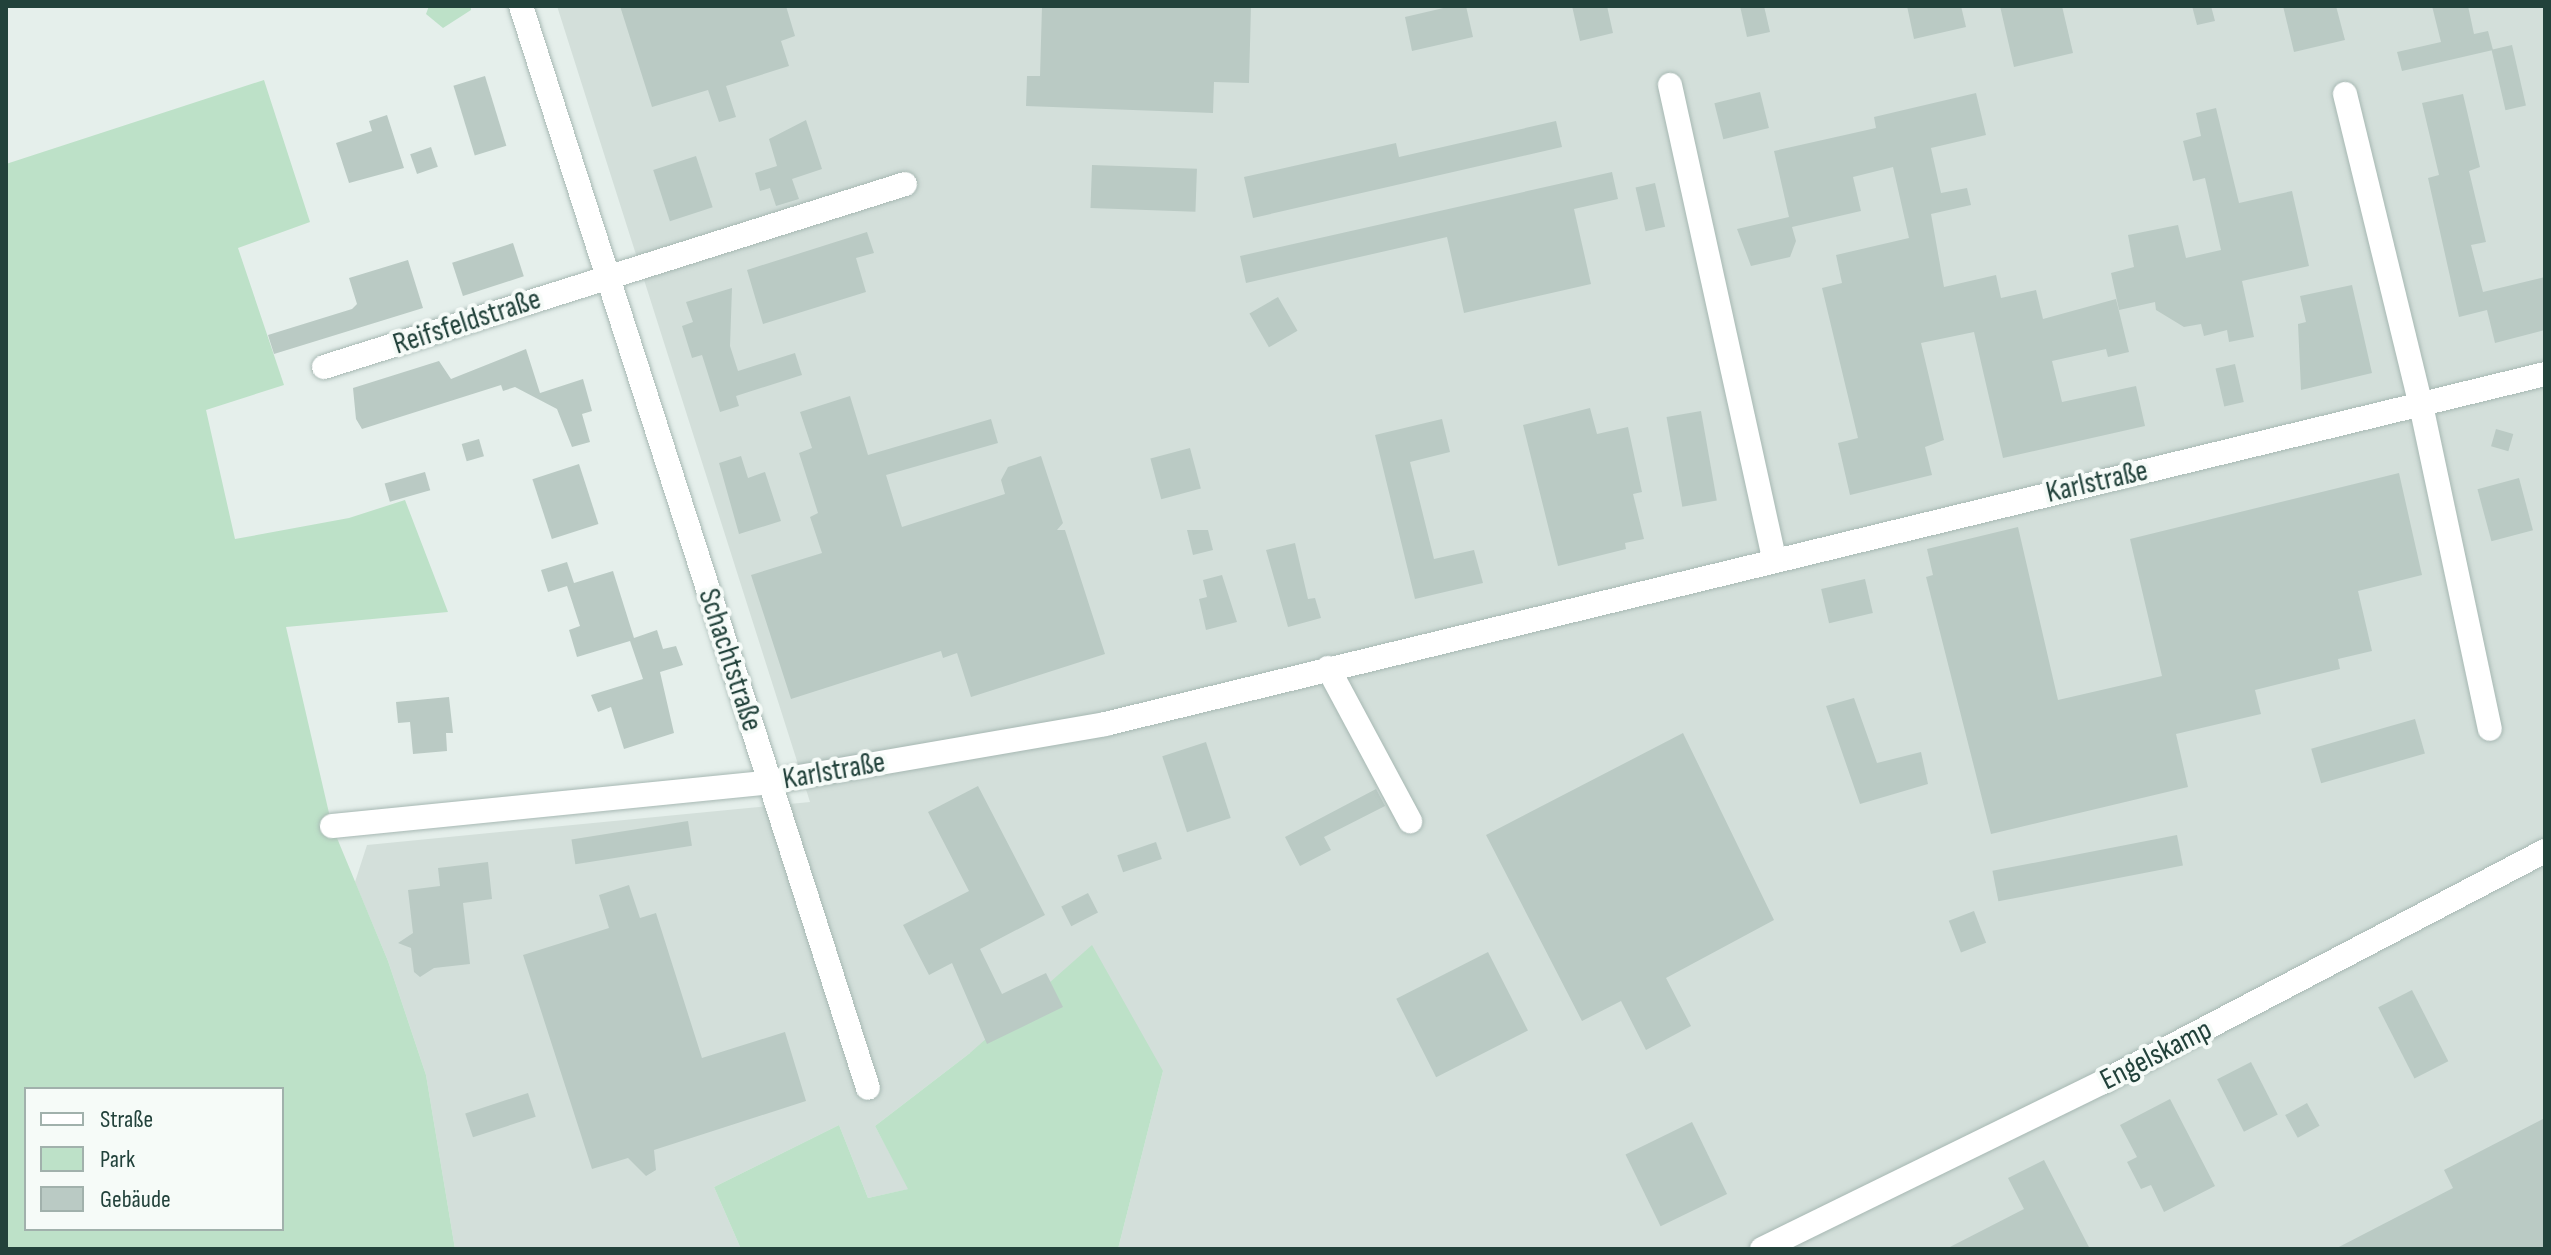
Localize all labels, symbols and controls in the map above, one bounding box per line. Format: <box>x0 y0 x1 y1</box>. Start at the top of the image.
street label: Reifsfeldstraße <box>389 281 545 363</box>
street label: Karlstraße <box>2043 453 2151 511</box>
street label: Schachtstraße <box>690 584 770 736</box>
street label: Karlstraße <box>780 744 888 798</box>
street label: Engelskamp <box>2094 1012 2218 1098</box>
legend <box>24 1087 284 1231</box>
text: Straße <box>100 1105 153 1134</box>
text: Park <box>100 1145 135 1174</box>
text: Gebäude <box>100 1185 171 1214</box>

